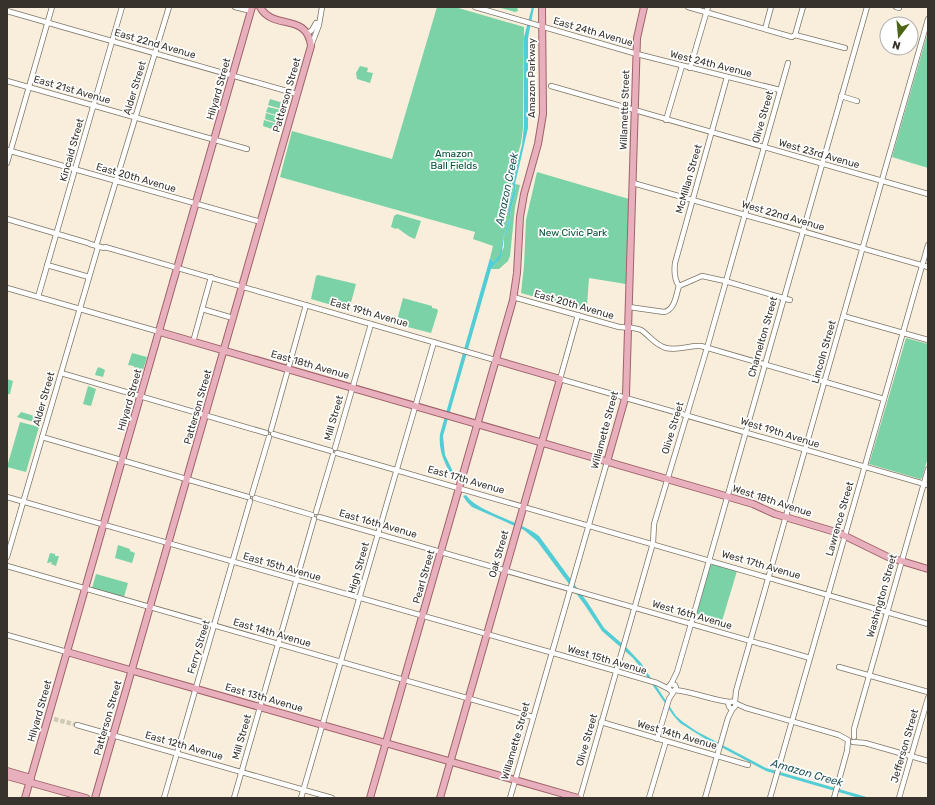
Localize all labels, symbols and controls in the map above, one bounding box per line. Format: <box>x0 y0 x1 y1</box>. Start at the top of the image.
street label: East 24th Avenue <box>552 15 635 49</box>
north arrow <box>879 16 919 56</box>
street label: East 22nd Avenue <box>113 27 197 61</box>
street label: Amazon Parkway <box>526 38 538 118</box>
text: N <box>891 38 902 52</box>
street label: West 24th Avenue <box>669 48 754 80</box>
street label: Patterson Street <box>271 56 303 134</box>
street label: Hilyard Street <box>204 57 234 121</box>
street label: Alder Street <box>121 60 149 116</box>
street label: Willamette Street <box>618 70 632 150</box>
street label: East 21st Avenue <box>32 73 112 107</box>
street label: Olive Street <box>750 89 776 145</box>
street label: Kincaid Street <box>57 117 87 183</box>
street label: West 23rd Avenue <box>777 137 861 171</box>
street label: McMillan Street <box>673 143 705 215</box>
park label: Amazon Ball Fields <box>431 148 477 172</box>
water label: Amazon Creek <box>493 151 521 228</box>
street label: East 20th Avenue <box>95 161 178 195</box>
street label: West 22nd Avenue <box>740 198 826 234</box>
park label: New Civic Park <box>539 227 608 239</box>
street label: East 20th Avenue <box>533 288 616 322</box>
street label: Charnelton Street <box>746 295 780 379</box>
street label: East 19th Avenue <box>329 296 410 330</box>
street label: Lincoln Street <box>809 319 839 385</box>
street label: East 18th Avenue <box>269 348 351 382</box>
street label: Hilyard Street <box>115 368 145 432</box>
street label: Patterson Street <box>182 368 214 446</box>
street label: Alder Street <box>31 371 57 427</box>
street label: Willamette Street <box>589 390 621 470</box>
street label: Mill Street <box>322 394 346 442</box>
street label: Olive Street <box>659 400 687 456</box>
street label: West 19th Avenue <box>739 415 821 451</box>
street label: East 17th Avenue <box>426 463 506 497</box>
street label: Lawrence Street <box>824 480 856 558</box>
street label: West 18th Avenue <box>731 483 814 520</box>
street label: East 16th Avenue <box>338 507 419 541</box>
street label: Oak Street <box>487 529 512 579</box>
street label: High Street <box>346 541 372 595</box>
street label: West 17th Avenue <box>720 548 802 582</box>
street label: Pearl Street <box>411 549 437 605</box>
street label: East 15th Avenue <box>242 550 323 584</box>
street label: Washington Street <box>864 553 900 639</box>
street label: West 16th Avenue <box>651 598 734 632</box>
street label: East 14th Avenue <box>232 616 313 650</box>
street label: Ferry Street <box>185 619 213 675</box>
street label: West 15th Avenue <box>566 643 649 677</box>
street label: Hilyard Street <box>25 679 55 743</box>
street label: Patterson Street <box>92 679 124 757</box>
street label: East 13th Avenue <box>224 681 305 715</box>
street label: Willamette Street <box>499 701 533 781</box>
street label: Jefferson Street <box>889 708 921 784</box>
street label: Olive Street <box>574 712 600 768</box>
street label: Mill Street <box>230 713 254 761</box>
street label: West 14th Avenue <box>636 718 719 752</box>
street label: East 12th Avenue <box>144 729 225 763</box>
water label: Amazon Creek <box>769 756 845 790</box>

